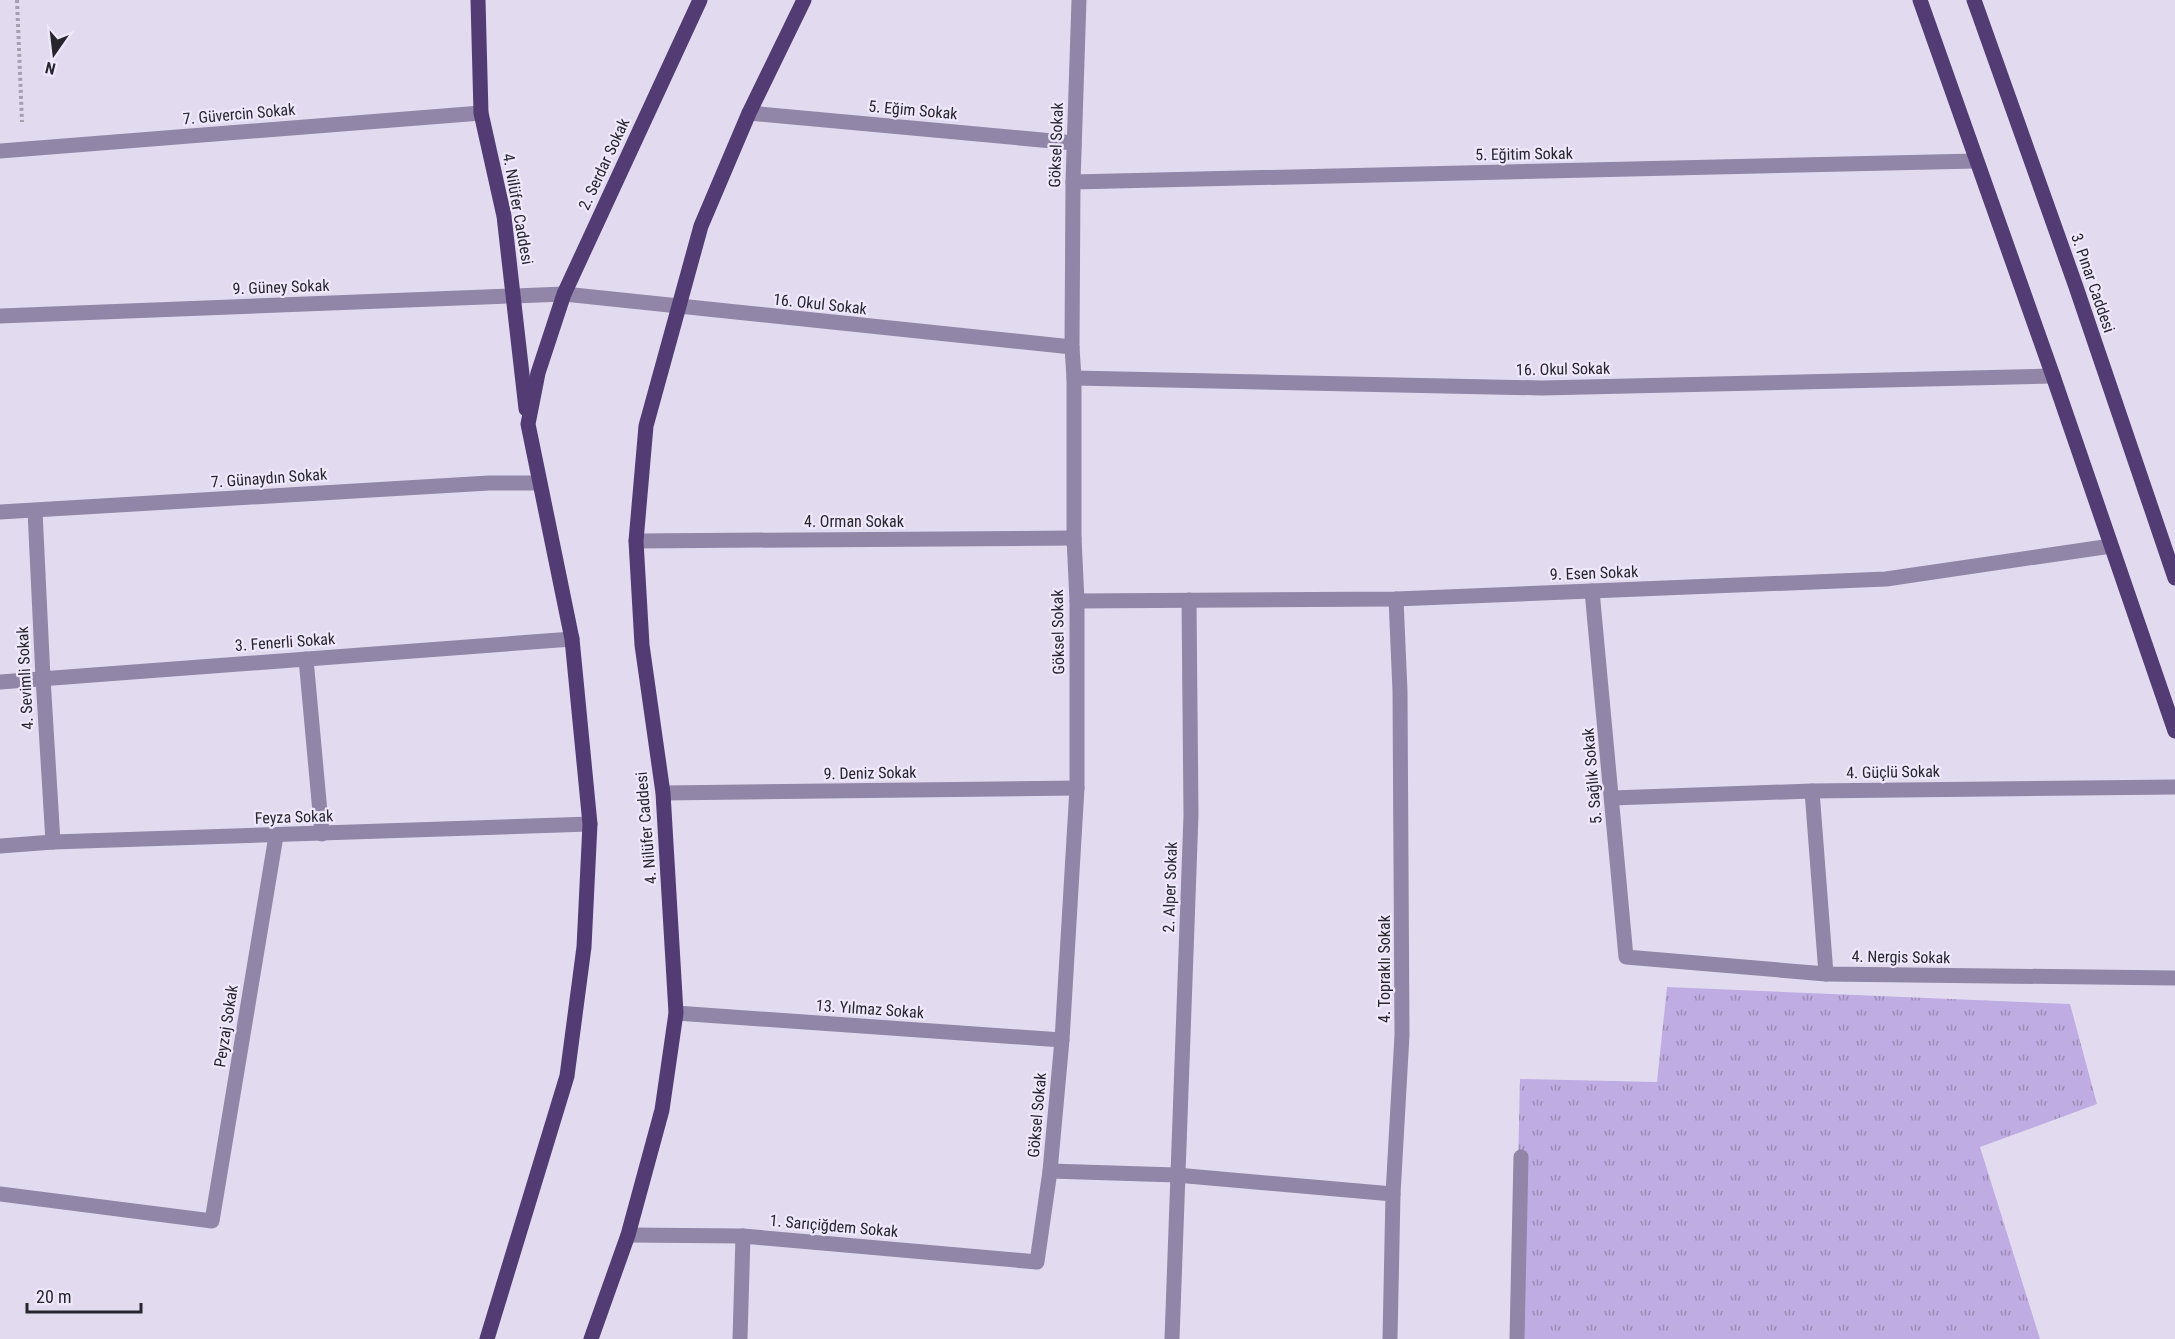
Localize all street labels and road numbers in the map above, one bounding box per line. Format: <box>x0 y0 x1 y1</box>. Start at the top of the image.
street label: 5. Eğim Sokak <box>868 97 959 123</box>
street label: 7. Güvercin Sokak <box>182 100 297 128</box>
street label: Göksel Sokak <box>1045 101 1067 188</box>
street label: 2. Serdar Sokak <box>574 114 634 213</box>
street label: 5. Eğitim Sokak <box>1475 144 1574 164</box>
street label: 4. Nilüfer Caddesi <box>499 152 537 266</box>
street label: 3. Pınar Caddesi <box>2067 231 2119 335</box>
street label: 9. Güney Sokak <box>232 276 331 298</box>
street label: 16. Okul Sokak <box>772 290 869 318</box>
street label: 16. Okul Sokak <box>1516 359 1611 379</box>
street label: 7. Günaydın Sokak <box>210 464 328 492</box>
street label: 4. Orman Sokak <box>804 512 905 531</box>
street label: 9. Esen Sokak <box>1550 562 1639 584</box>
street label: Göksel Sokak <box>1048 588 1068 675</box>
street label: 4. Sevimli Sokak <box>13 625 37 730</box>
street label: 3. Fenerli Sokak <box>234 629 337 655</box>
street label: 5. Sağlık Sokak <box>1578 726 1606 825</box>
street label: 4. Güçlü Sokak <box>1846 762 1941 782</box>
street label: 9. Deniz Sokak <box>823 763 917 783</box>
street label: 4. Nilüfer Caddesi <box>632 771 660 885</box>
street label: Feyza Sokak <box>255 806 334 828</box>
street label: 2. Alper Sokak <box>1159 840 1181 933</box>
street label: 4. Topraklı Sokak <box>1375 914 1394 1023</box>
street label: 4. Nergis Sokak <box>1851 947 1951 967</box>
street label: Peyzaj Sokak <box>210 983 242 1069</box>
street label: 13. Yılmaz Sokak <box>815 996 925 1022</box>
street label: Göksel Sokak <box>1024 1071 1050 1158</box>
street label: 1. Sarıçiğdem Sokak <box>769 1211 900 1241</box>

